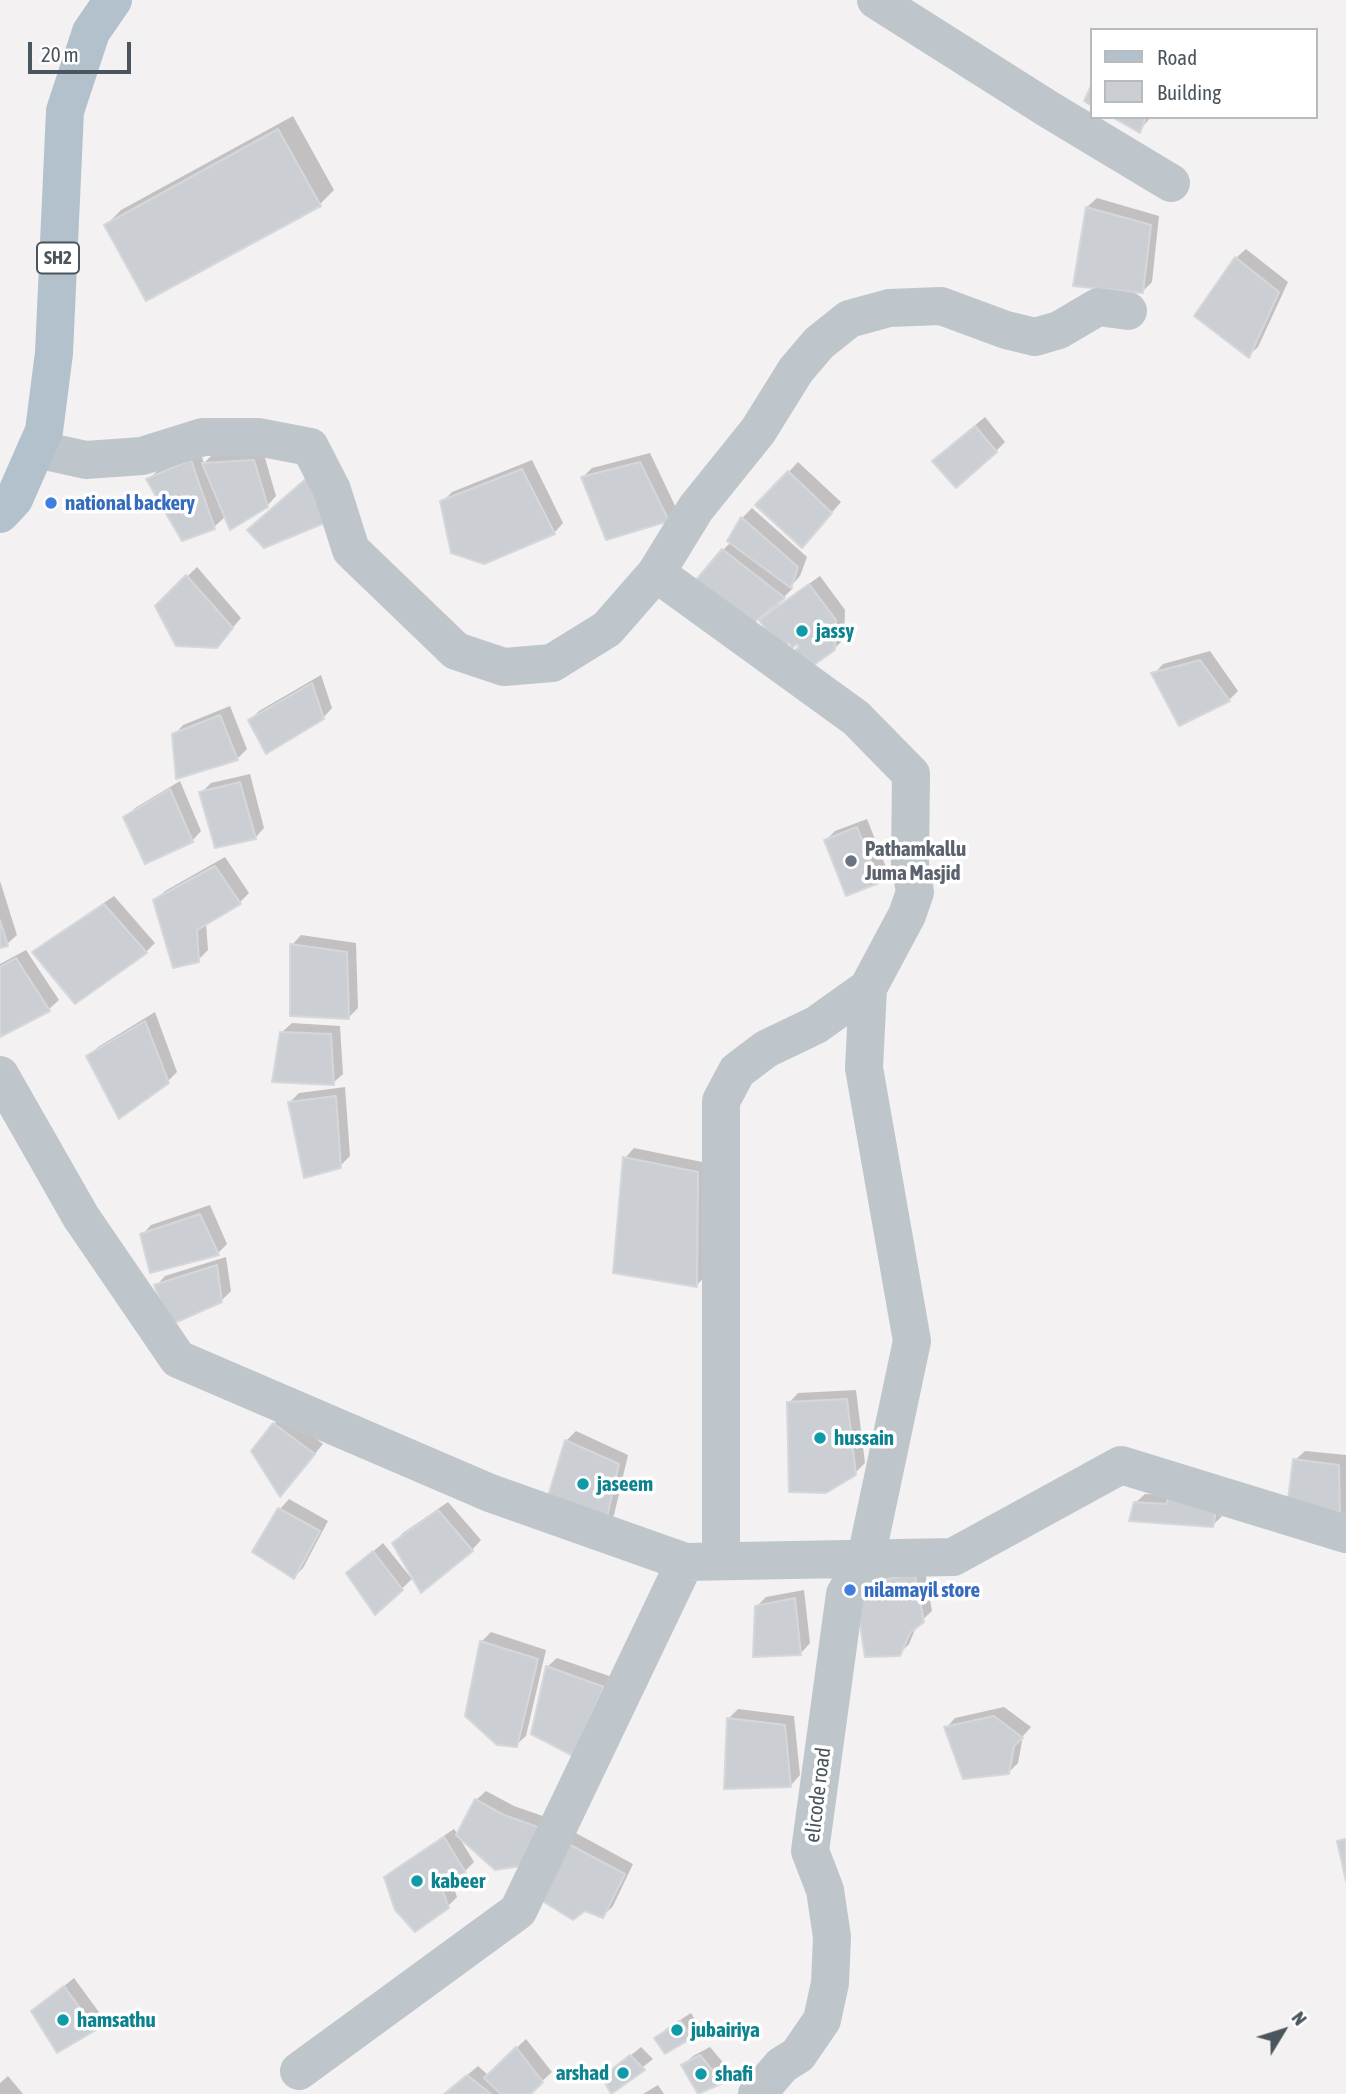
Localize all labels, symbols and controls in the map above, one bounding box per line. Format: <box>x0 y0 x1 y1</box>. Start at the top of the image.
scale bar <box>32 28 135 72</box>
legend <box>1090 28 1318 119</box>
text: 20 m <box>41 42 79 66</box>
text: Road <box>1157 45 1197 69</box>
text: Building <box>1157 80 1221 104</box>
road number: SH2 <box>37 242 79 274</box>
place label: national backery <box>65 490 195 516</box>
marker: national backery <box>43 495 59 511</box>
place label: jassy <box>816 618 854 644</box>
marker: jassy <box>794 623 810 639</box>
place label: Pathamkallu Juma Masjid <box>865 836 966 886</box>
marker: Pathamkallu Juma Masjid <box>843 853 859 869</box>
place label: hussain <box>834 1425 894 1451</box>
marker: hussain <box>812 1430 828 1446</box>
place label: jaseem <box>597 1471 653 1497</box>
marker: jaseem <box>575 1476 591 1492</box>
place label: nilamayil store <box>864 1577 980 1603</box>
marker: nilamayil store <box>842 1582 858 1598</box>
street label: elicode road <box>800 1746 836 1844</box>
place label: kabeer <box>431 1868 485 1894</box>
marker: kabeer <box>409 1873 425 1889</box>
north arrow <box>1248 1996 1318 2066</box>
place label: hamsathu <box>77 2007 156 2033</box>
text: N <box>1287 2007 1312 2029</box>
marker: hamsathu <box>55 2012 71 2028</box>
place label: jubairiya <box>691 2017 760 2043</box>
marker: jubairiya <box>669 2022 685 2038</box>
place label: arshad <box>556 2060 609 2086</box>
place label: shafi <box>715 2061 753 2087</box>
marker: arshad <box>615 2065 631 2081</box>
marker: shafi <box>693 2066 709 2082</box>

